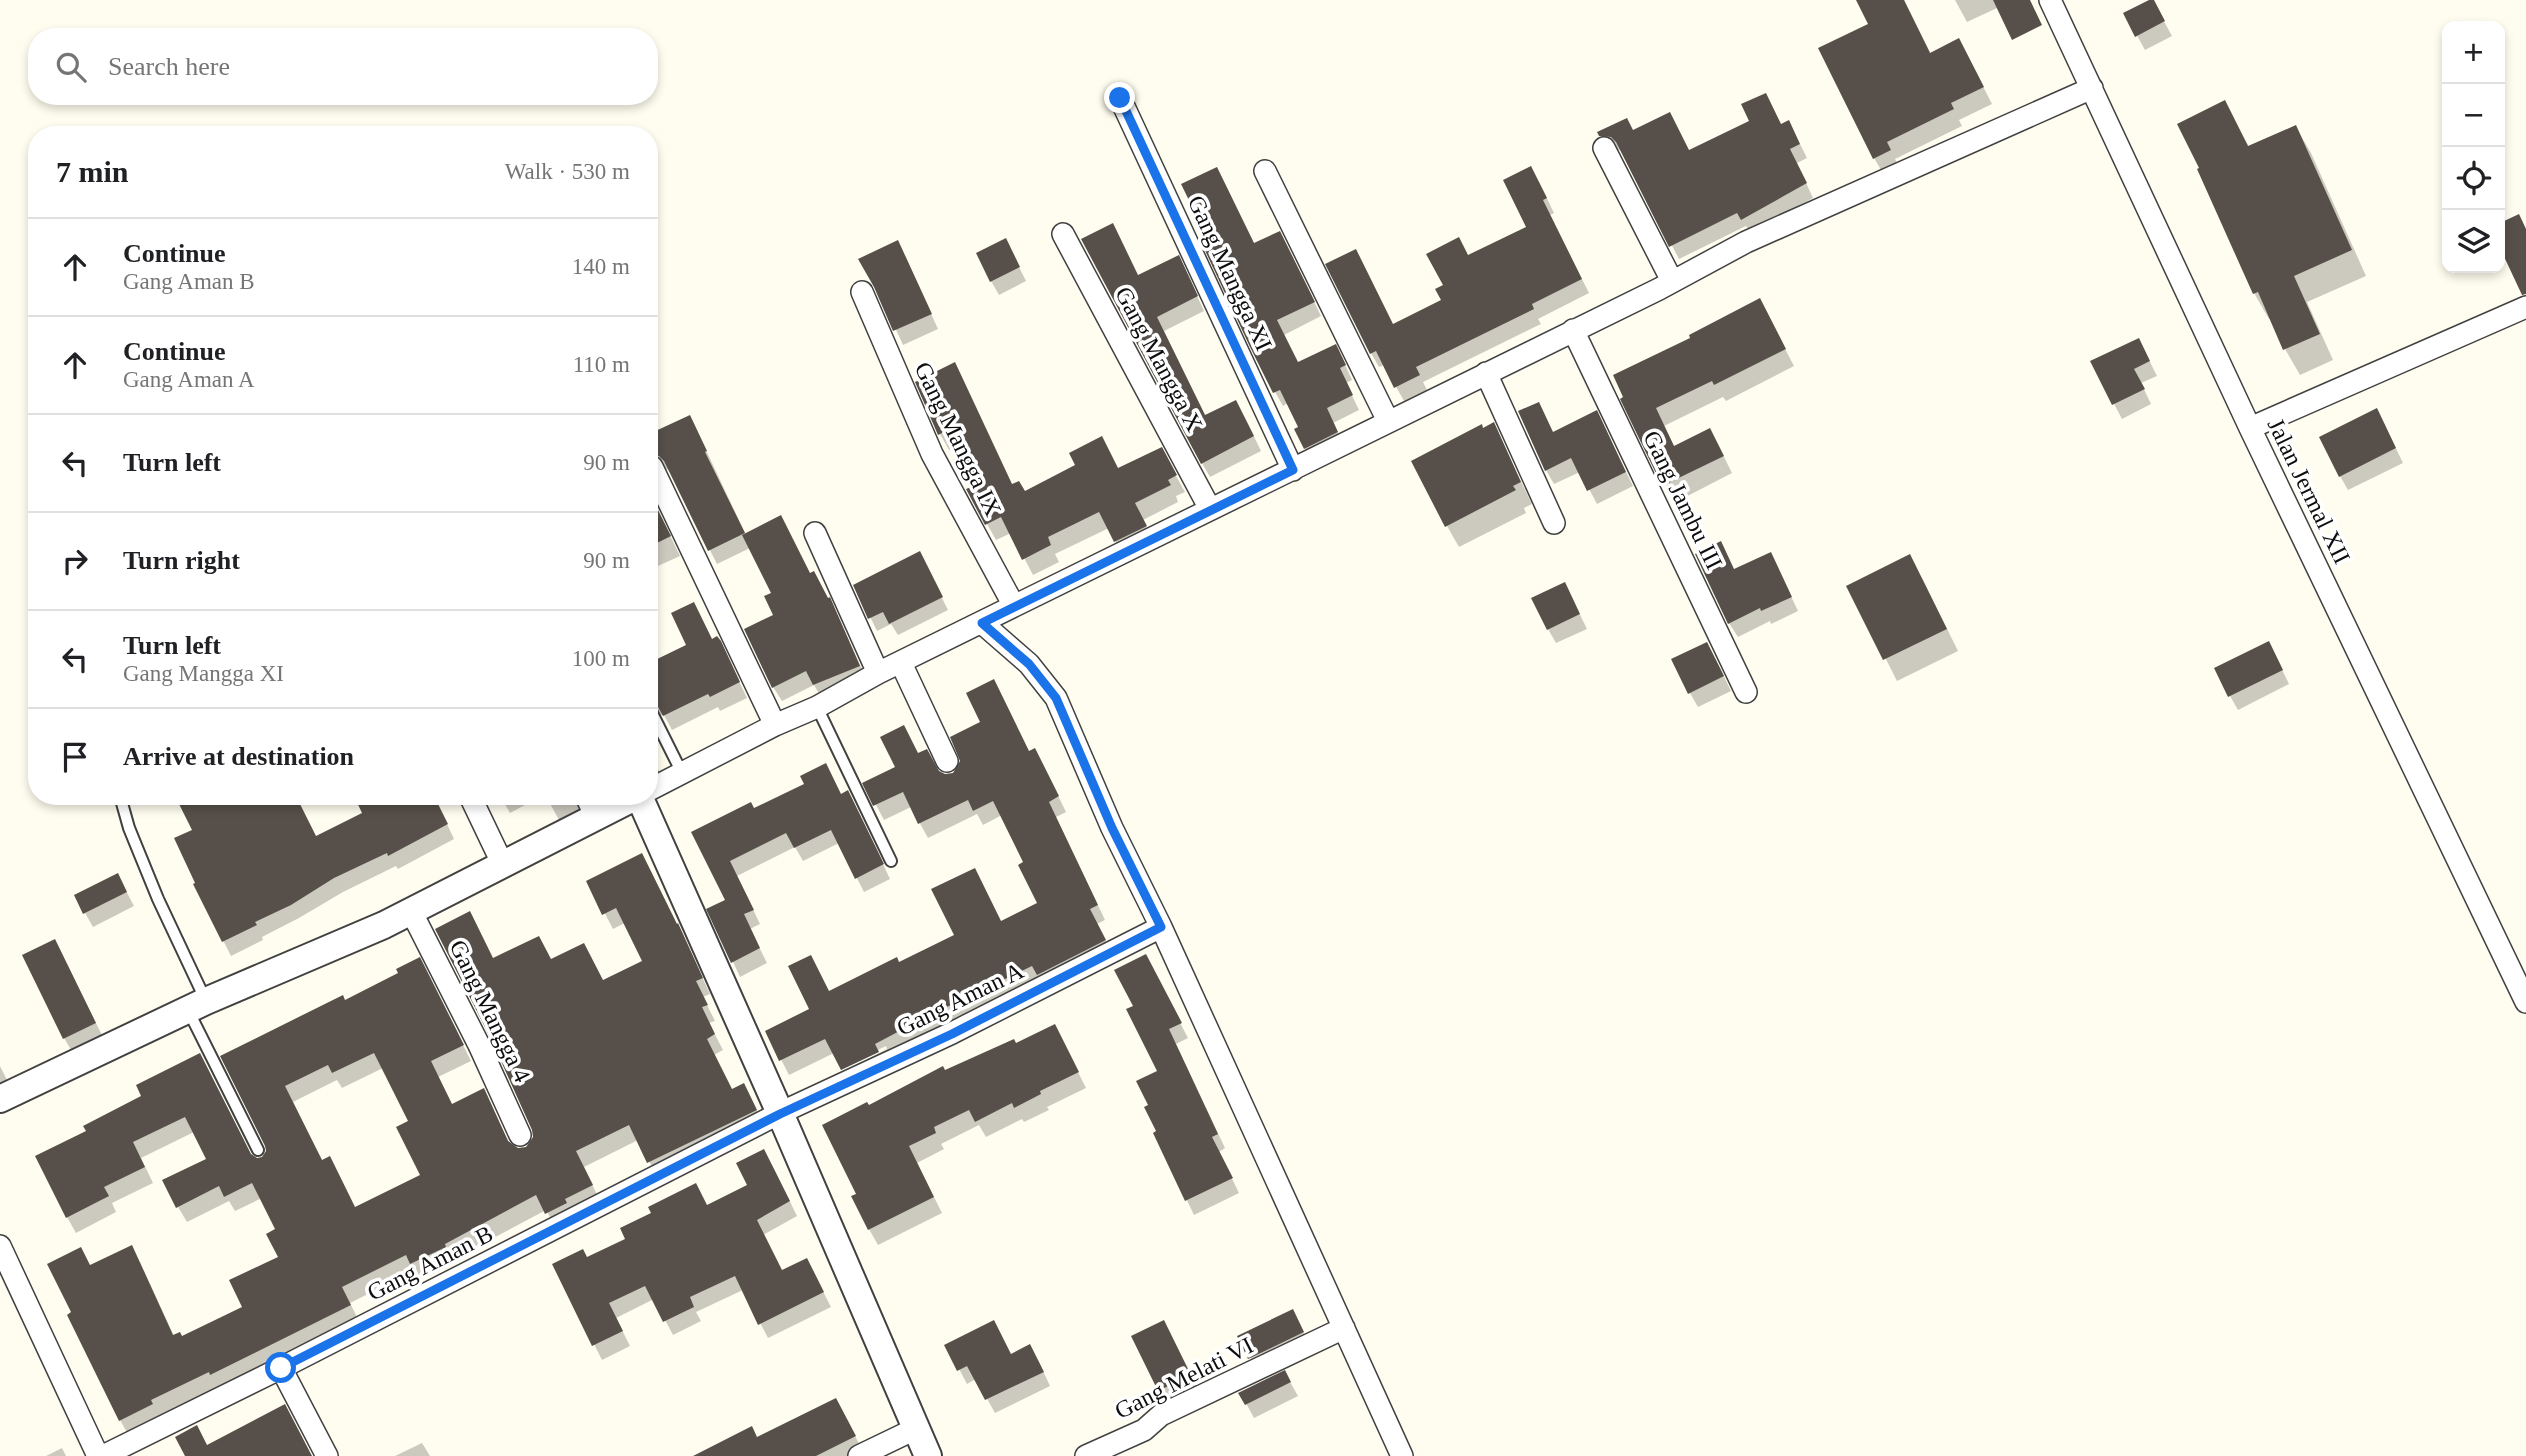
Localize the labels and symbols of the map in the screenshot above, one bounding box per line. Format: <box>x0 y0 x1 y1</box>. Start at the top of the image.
route end <box>1104 82 1135 113</box>
street label: Gang Mangga XI <box>1183 191 1277 355</box>
street label: Gang Mangga X <box>1110 282 1208 436</box>
street label: Gang Mangga IX <box>910 358 1006 520</box>
street label: Jalan Jermal XII <box>2263 414 2355 568</box>
street label: Gang Jambu III <box>1638 427 1728 573</box>
street label: Gang Mangga 4 <box>444 936 536 1086</box>
street label: Gang Aman A <box>893 957 1028 1041</box>
street label: Gang Aman B <box>363 1220 497 1306</box>
street label: Gang Melati VI <box>1111 1332 1257 1424</box>
route start <box>265 1352 296 1383</box>

